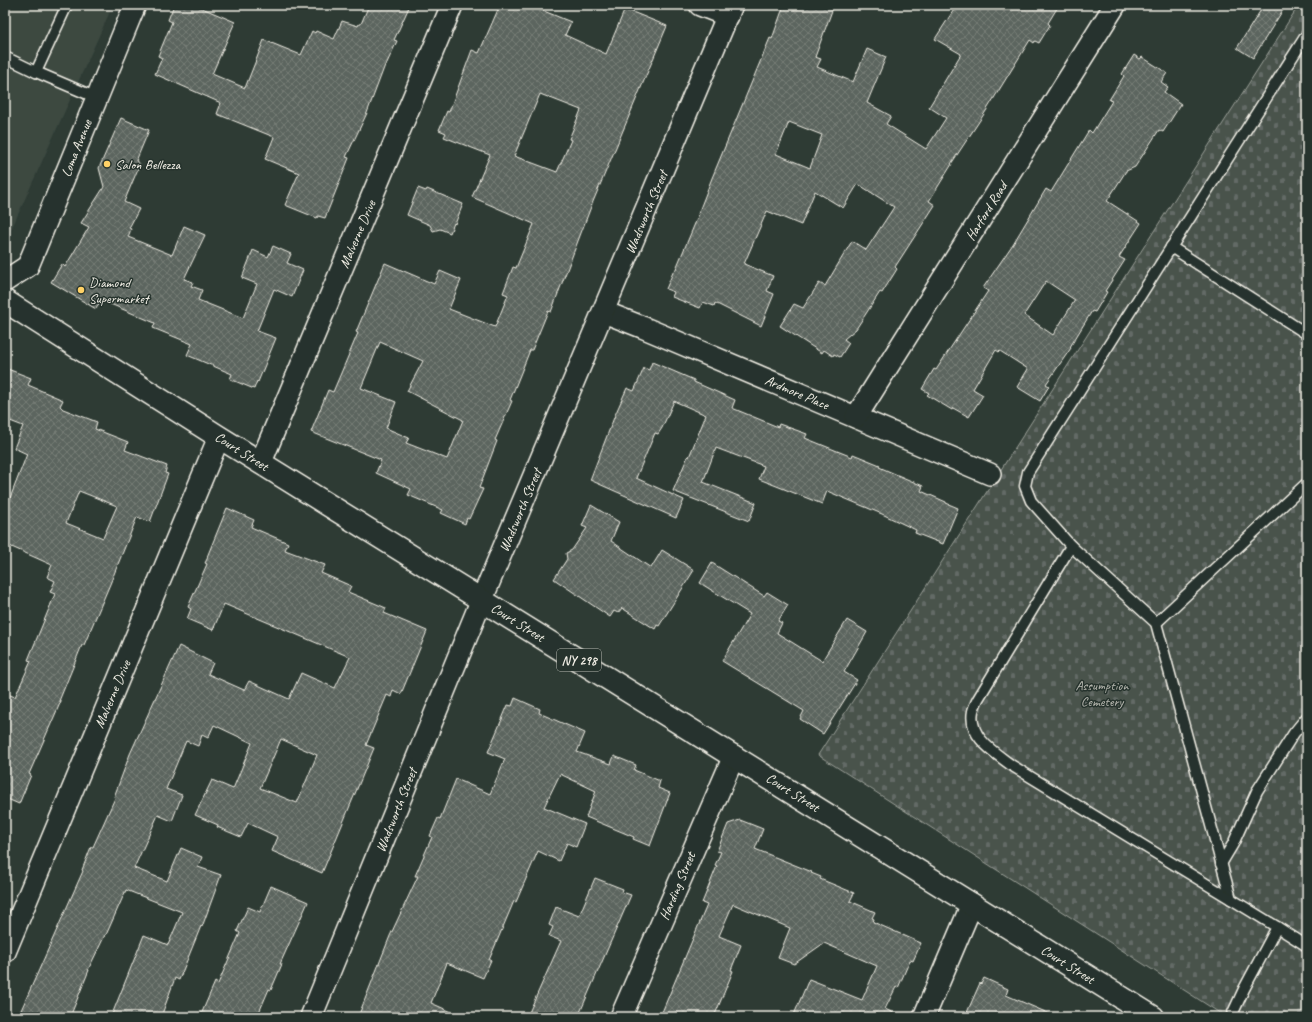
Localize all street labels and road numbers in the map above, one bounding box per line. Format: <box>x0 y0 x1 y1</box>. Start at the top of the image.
street label: Loma Avenue <box>57 116 96 179</box>
street label: Wadsworth Street <box>621 166 673 256</box>
street label: Harford Road <box>962 177 1012 244</box>
street label: Malverne Drive <box>336 196 380 271</box>
street label: Ardmore Place <box>762 371 833 414</box>
street label: Court Street <box>212 428 273 475</box>
street label: Wadsworth Street <box>495 464 547 554</box>
street label: Court Street <box>488 599 549 646</box>
road number: NY 298 <box>557 649 601 671</box>
street label: Malverne Drive <box>91 656 135 731</box>
street label: Wadsworth Street <box>372 764 422 854</box>
street label: Court Street <box>763 769 824 816</box>
street label: Harding Street <box>656 848 700 923</box>
street label: Court Street <box>1038 941 1099 988</box>

